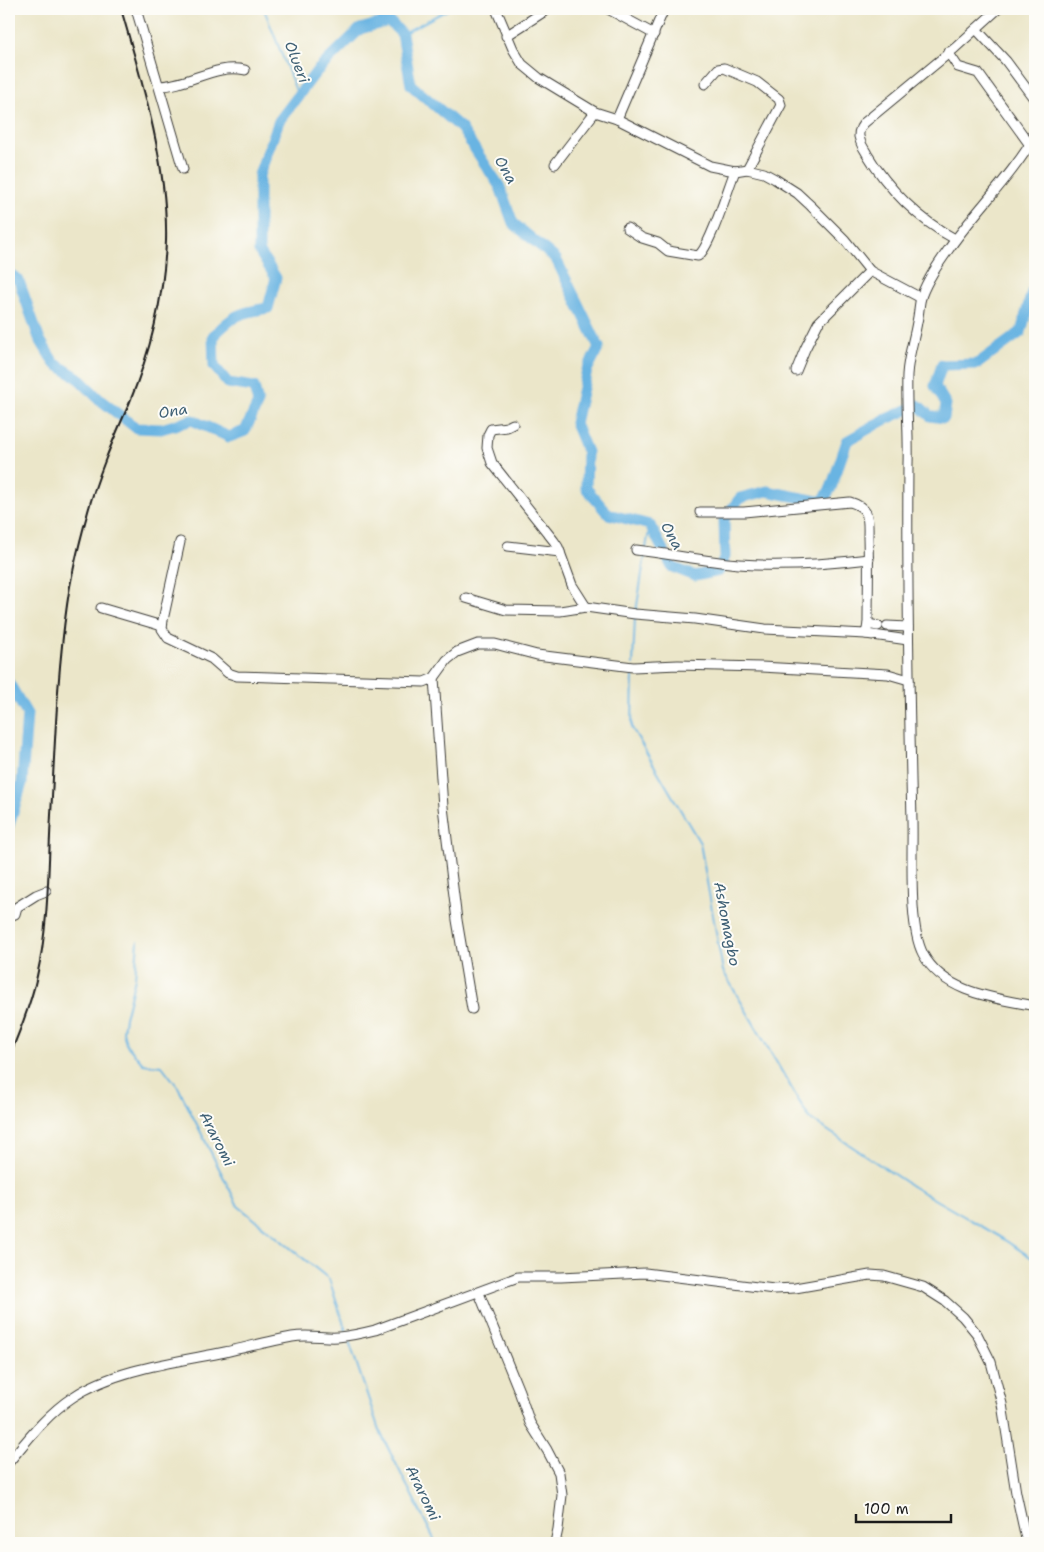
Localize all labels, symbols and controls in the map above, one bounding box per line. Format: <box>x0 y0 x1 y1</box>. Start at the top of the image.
water label: Olueri <box>280 38 314 86</box>
water label: Ona <box>490 152 522 188</box>
water label: Ona <box>157 399 189 423</box>
water label: Ona <box>656 518 688 554</box>
water label: Ashomagbo <box>709 880 745 968</box>
water label: Araromi <box>195 1108 240 1171</box>
water label: Araromi <box>401 1462 445 1525</box>
scale bar <box>856 1492 952 1524</box>
text: 100 m <box>864 1499 909 1519</box>

